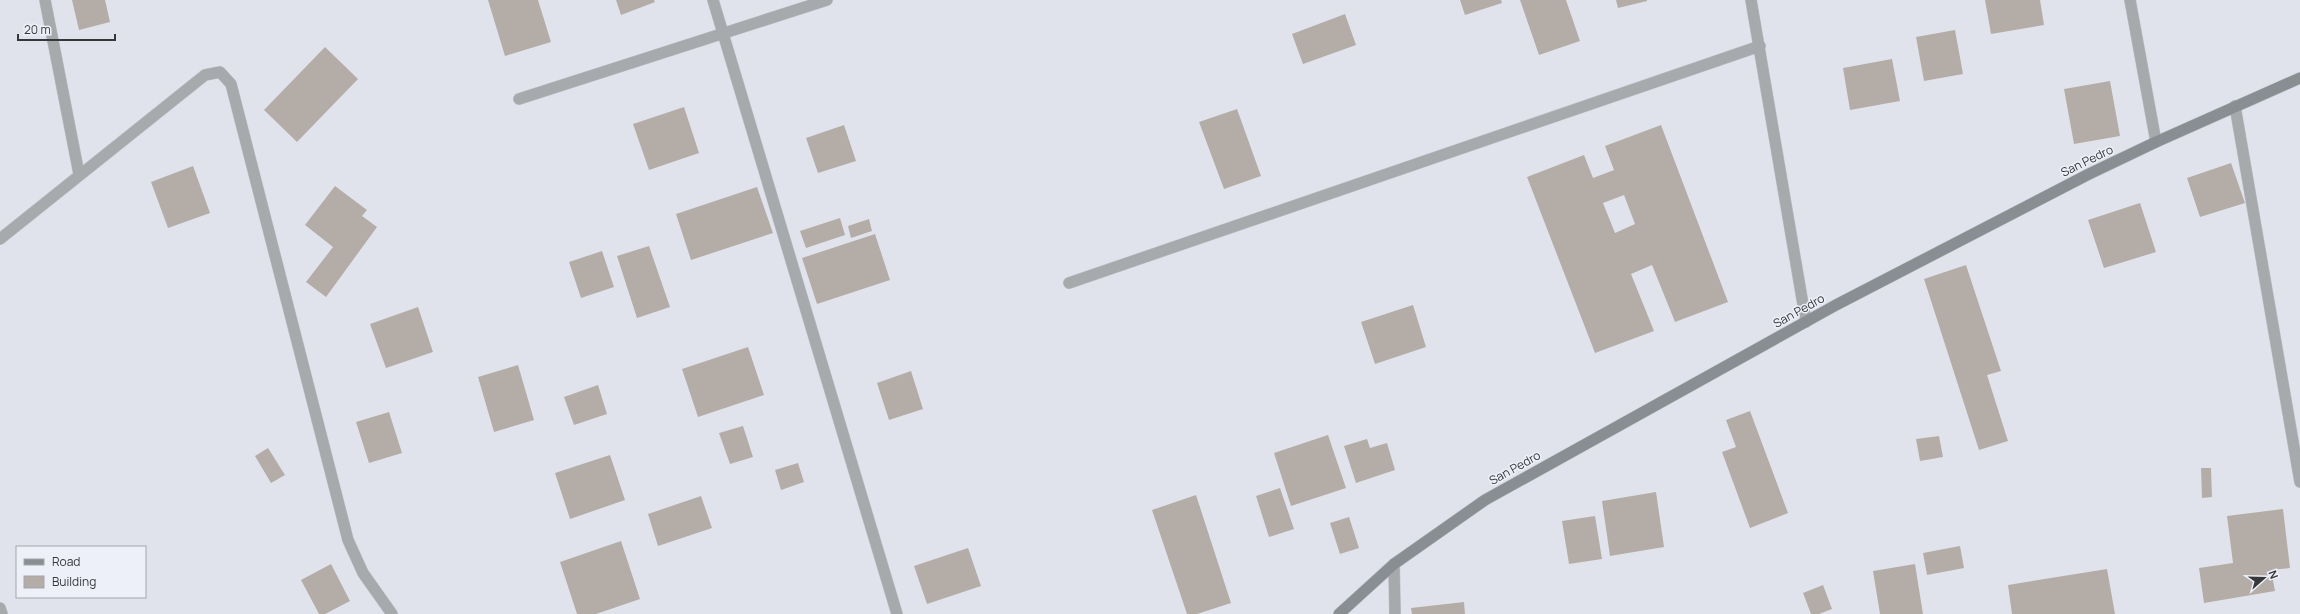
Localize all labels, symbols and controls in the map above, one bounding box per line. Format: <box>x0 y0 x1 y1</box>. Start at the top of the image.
scale bar <box>18 16 115 42</box>
text: 20 m <box>24 21 51 38</box>
street label: San Pedro <box>2058 141 2116 181</box>
street label: San Pedro <box>1770 289 1827 332</box>
street label: San Pedro <box>1486 446 1543 489</box>
legend <box>16 546 146 598</box>
text: Road <box>52 553 80 570</box>
north arrow <box>2244 558 2284 598</box>
text: N <box>2265 568 2282 581</box>
text: Building <box>52 573 96 590</box>

